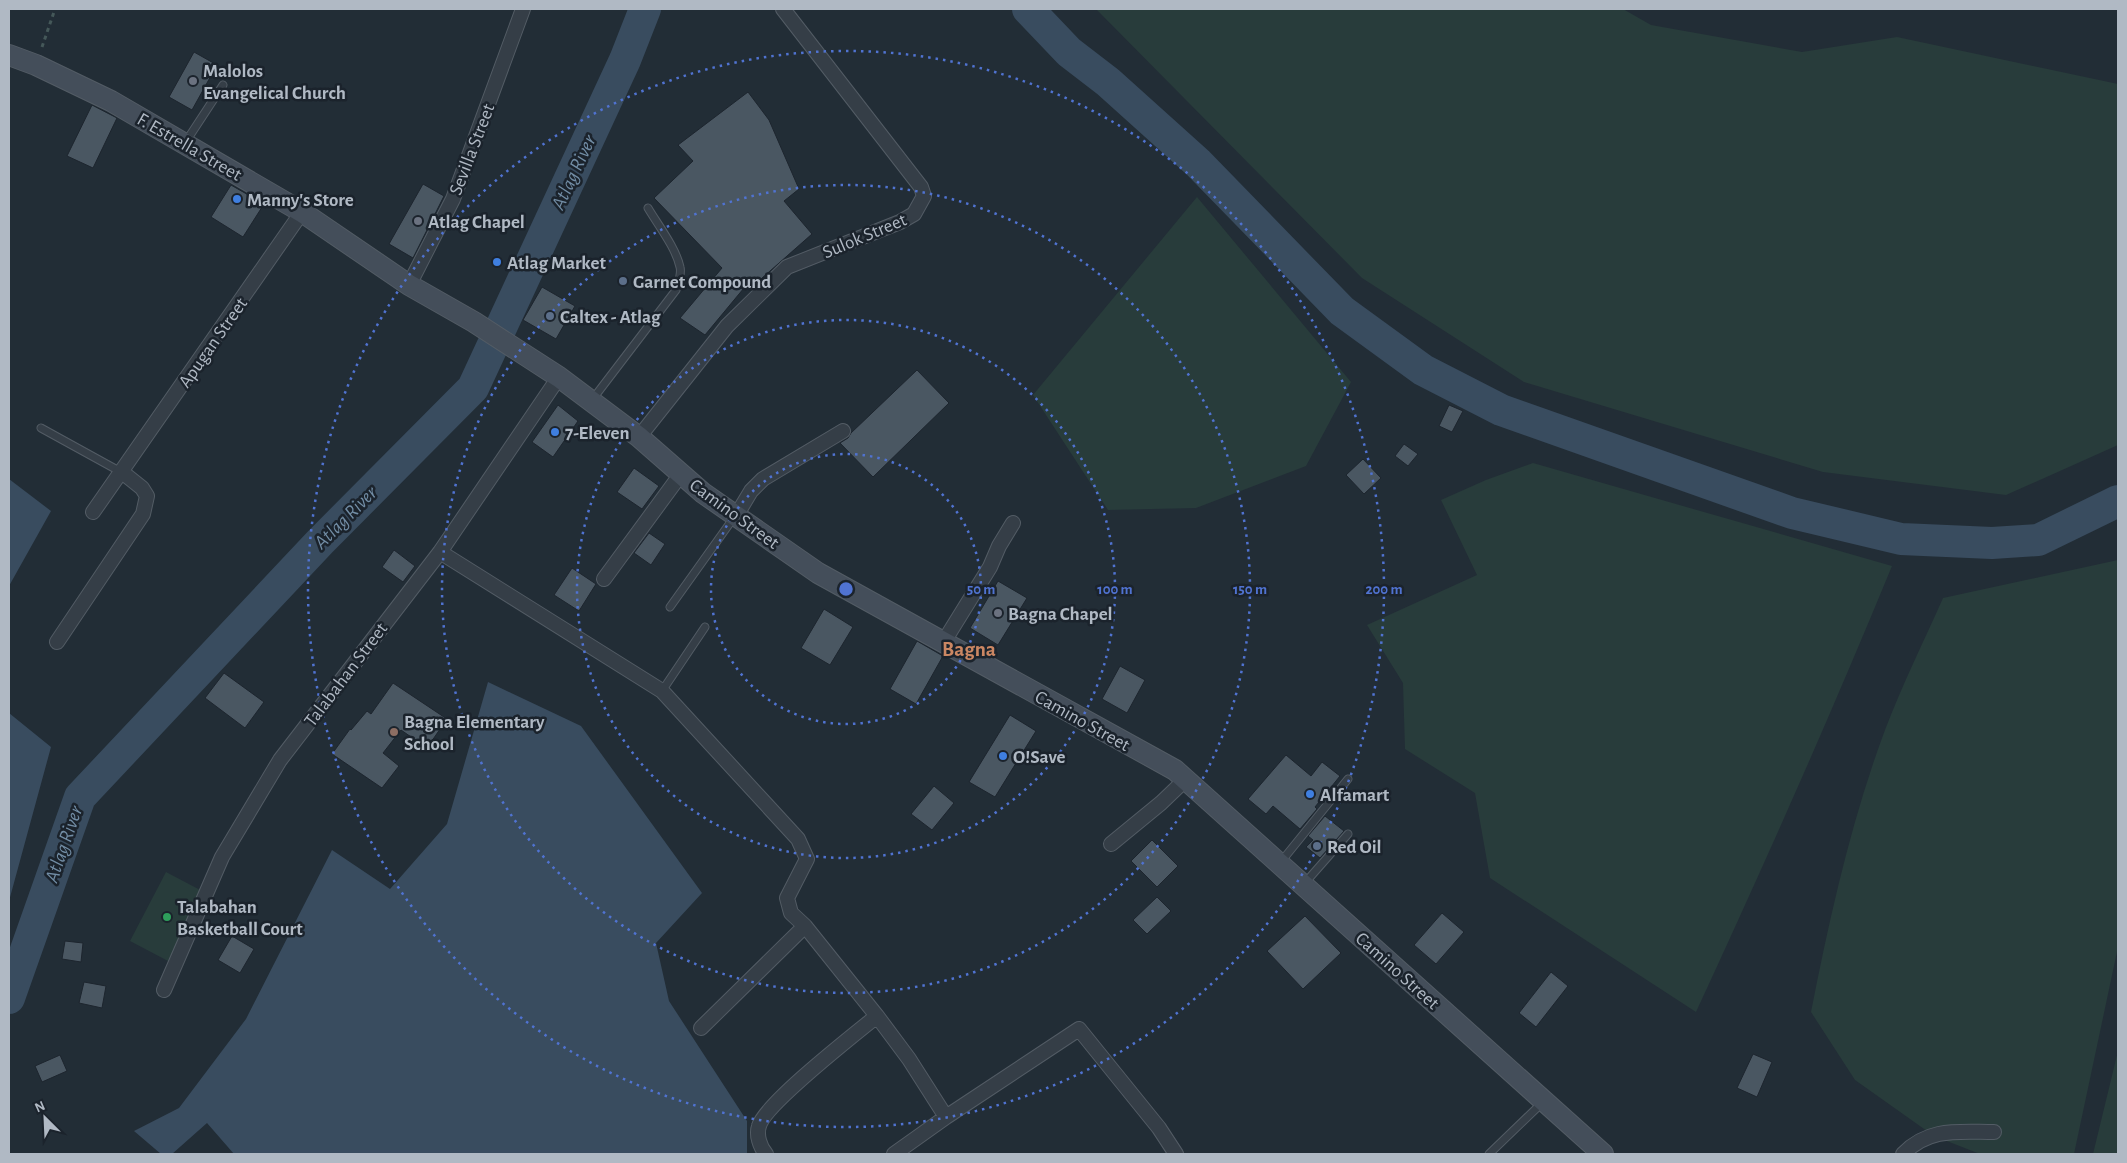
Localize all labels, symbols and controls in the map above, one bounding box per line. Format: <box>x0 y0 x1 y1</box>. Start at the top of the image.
place label: Malolos Evangelical Church <box>203 62 346 103</box>
marker: Malolos Evangelical Church <box>187 75 199 87</box>
street label: Sevilla Street <box>446 101 498 198</box>
street label: F. Estrella Street <box>134 110 245 185</box>
water label: Atlag River <box>548 132 600 214</box>
place label: Manny's Store <box>247 191 354 210</box>
marker: Manny's Store <box>231 193 243 205</box>
street label: Sulok Street <box>820 210 909 263</box>
place label: Atlag Chapel <box>428 213 525 232</box>
marker: Atlag Chapel <box>412 215 424 227</box>
place label: Atlag Market <box>507 254 606 273</box>
marker: Atlag Market <box>491 256 503 268</box>
place label: Garnet Compound <box>633 273 771 292</box>
marker: Garnet Compound <box>617 275 629 287</box>
street label: Apugan Street <box>175 294 251 391</box>
place label: Caltex - Atlag <box>560 308 661 327</box>
marker: Caltex - Atlag <box>544 310 556 322</box>
place label: 7-Eleven <box>565 424 629 443</box>
marker: 7-Eleven <box>549 426 561 438</box>
street label: Camino Street <box>686 476 782 553</box>
water label: Atlag River <box>310 482 381 554</box>
centre of rings <box>837 580 855 598</box>
text: 50 m <box>967 582 995 597</box>
text: 100 m <box>1097 582 1133 597</box>
text: 150 m <box>1233 582 1267 597</box>
text: 200 m <box>1365 582 1403 597</box>
place label: Bagna Chapel <box>1008 605 1113 624</box>
marker: Bagna Chapel <box>992 607 1004 619</box>
street label: Talabahan Street <box>301 619 391 731</box>
district label: Bagna <box>942 639 996 660</box>
street label: Camino Street <box>1032 687 1133 755</box>
place label: Bagna Elementary School <box>404 713 545 754</box>
marker: Bagna Elementary School <box>388 726 400 738</box>
place label: O!Save <box>1013 748 1066 767</box>
marker: O!Save <box>997 750 1009 762</box>
place label: Alfamart <box>1320 786 1390 805</box>
marker: Alfamart <box>1304 788 1316 800</box>
water label: Atlag River <box>41 803 87 886</box>
place label: Red Oil <box>1327 838 1382 857</box>
marker: Red Oil <box>1311 840 1323 852</box>
place label: Talabahan Basketball Court <box>177 898 303 939</box>
marker: Talabahan Basketball Court <box>161 911 173 923</box>
street label: Camino Street <box>1352 929 1442 1013</box>
north arrow <box>20 1093 70 1143</box>
text: N <box>33 1099 47 1115</box>

